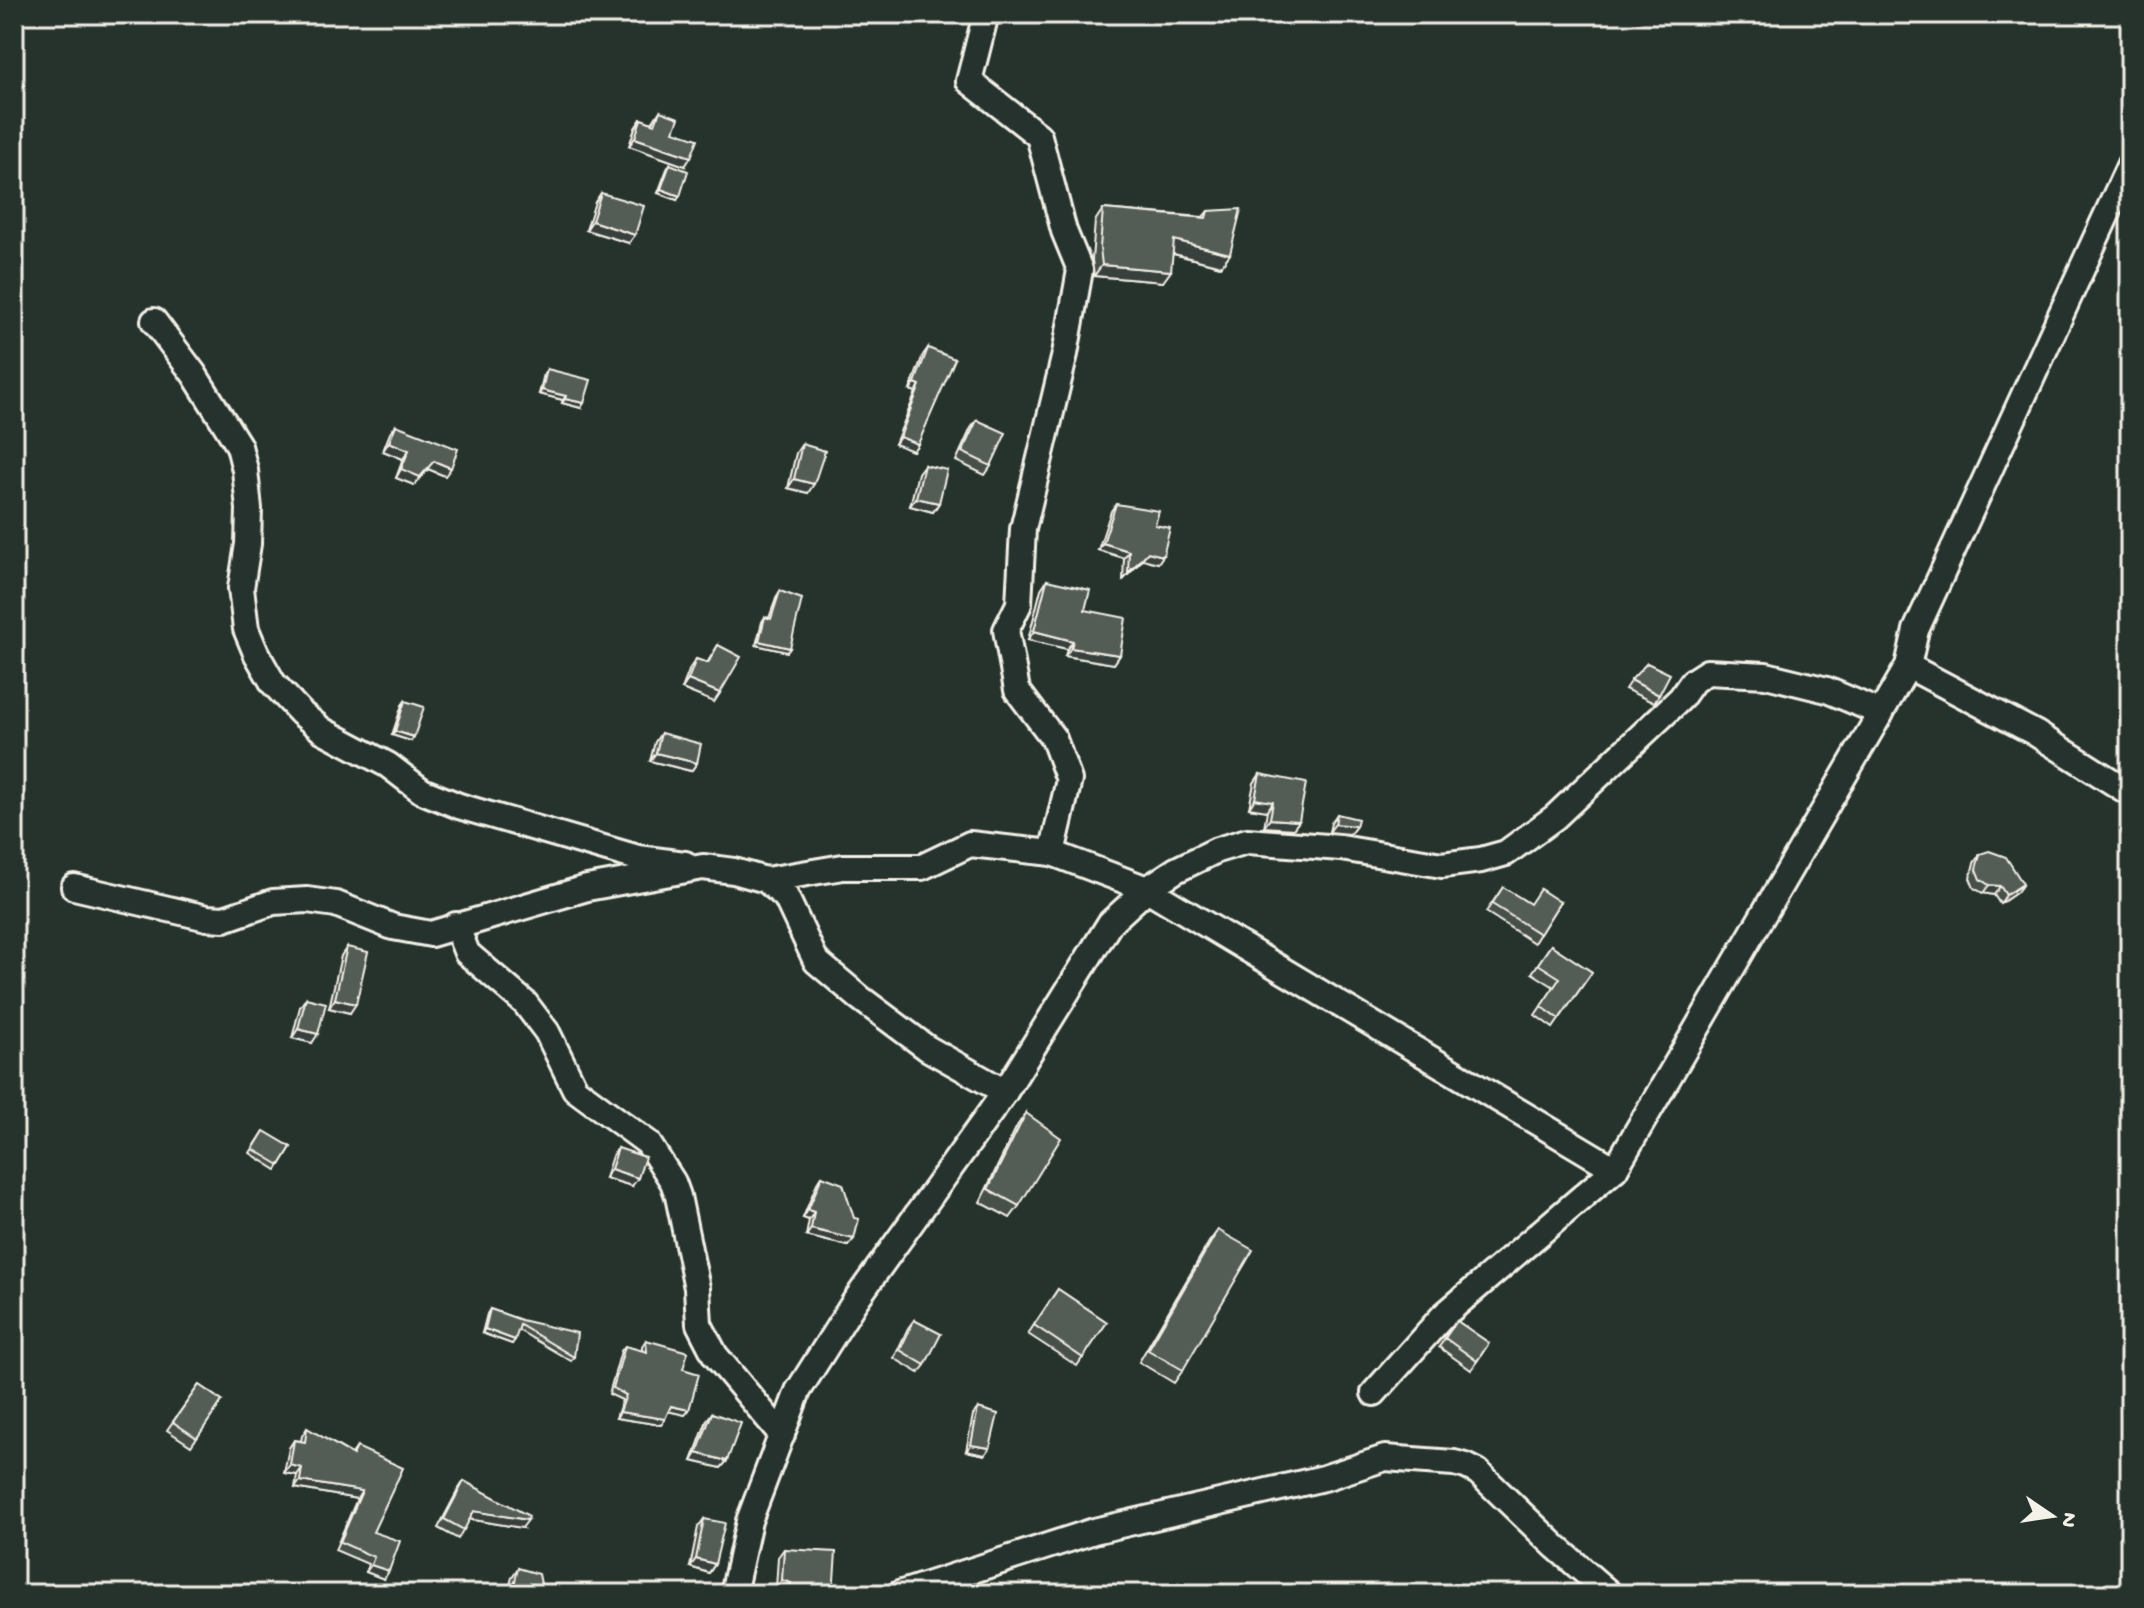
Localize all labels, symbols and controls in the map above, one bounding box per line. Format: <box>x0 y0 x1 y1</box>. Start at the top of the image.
north arrow <box>2012 1476 2092 1556</box>
text: N <box>2053 1510 2082 1530</box>

